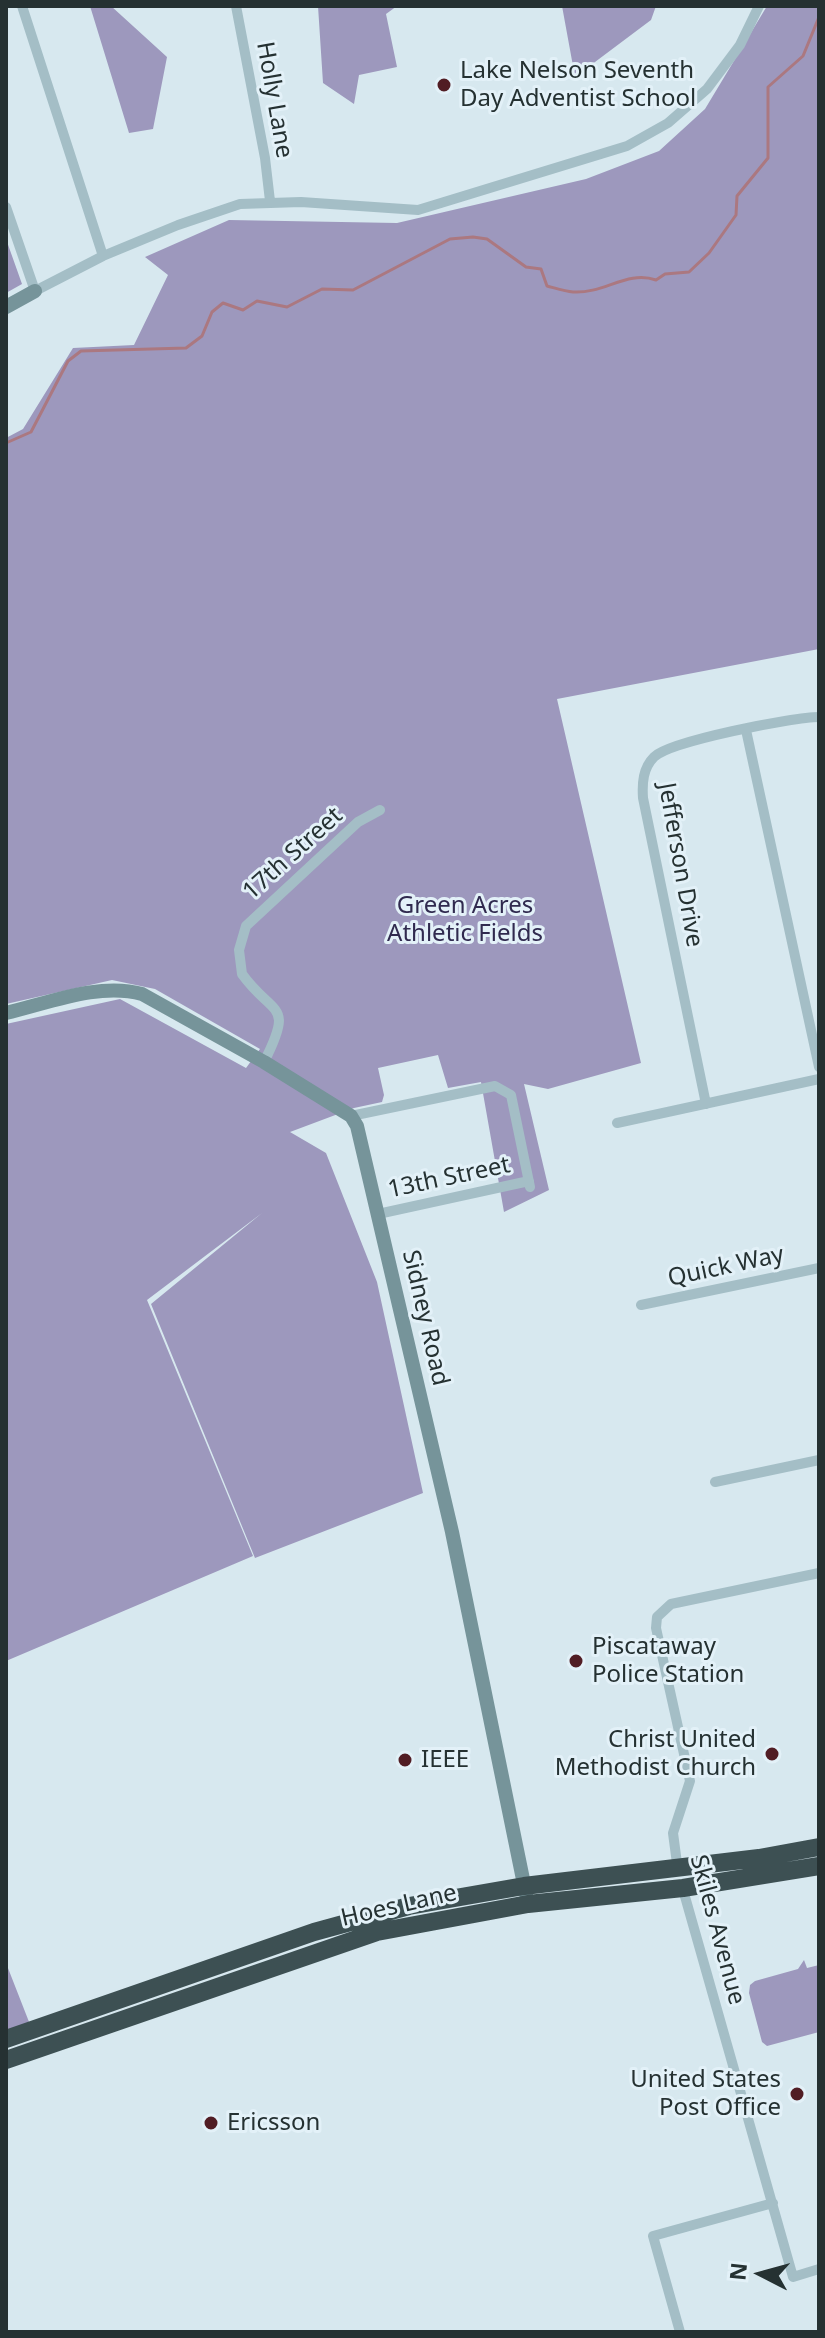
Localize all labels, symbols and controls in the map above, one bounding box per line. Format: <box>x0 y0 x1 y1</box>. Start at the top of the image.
street label: Holly Lane <box>250 40 298 160</box>
place label: Lake Nelson Seventh Day Adventist School <box>460 57 696 113</box>
marker: Lake Nelson Seventh Day Adventist School <box>435 76 453 94</box>
street label: Jefferson Drive <box>651 781 709 949</box>
street label: 17th Street <box>237 802 349 906</box>
park label: Green Acres Athletic Fields <box>387 892 543 948</box>
street label: 13th Street <box>385 1151 513 1205</box>
street label: Quick Way <box>665 1241 787 1293</box>
street label: Sidney Road <box>395 1247 455 1389</box>
place label: Piscataway Police Station <box>592 1633 744 1689</box>
marker: Piscataway Police Station <box>567 1652 585 1670</box>
place label: Christ United Methodist Church <box>555 1726 756 1782</box>
marker: Christ United Methodist Church <box>763 1745 781 1763</box>
place label: IEEE <box>421 1746 469 1774</box>
marker: IEEE <box>396 1751 414 1769</box>
street label: Skiles Avenue <box>683 1852 751 2008</box>
street label: Hoes Lane <box>338 1879 460 1933</box>
place label: United States Post Office <box>630 2066 781 2122</box>
marker: United States Post Office <box>788 2085 806 2103</box>
place label: Ericsson <box>227 2109 320 2137</box>
marker: Ericsson <box>202 2114 220 2132</box>
north arrow <box>721 2234 801 2314</box>
text: N <box>721 2261 753 2282</box>

